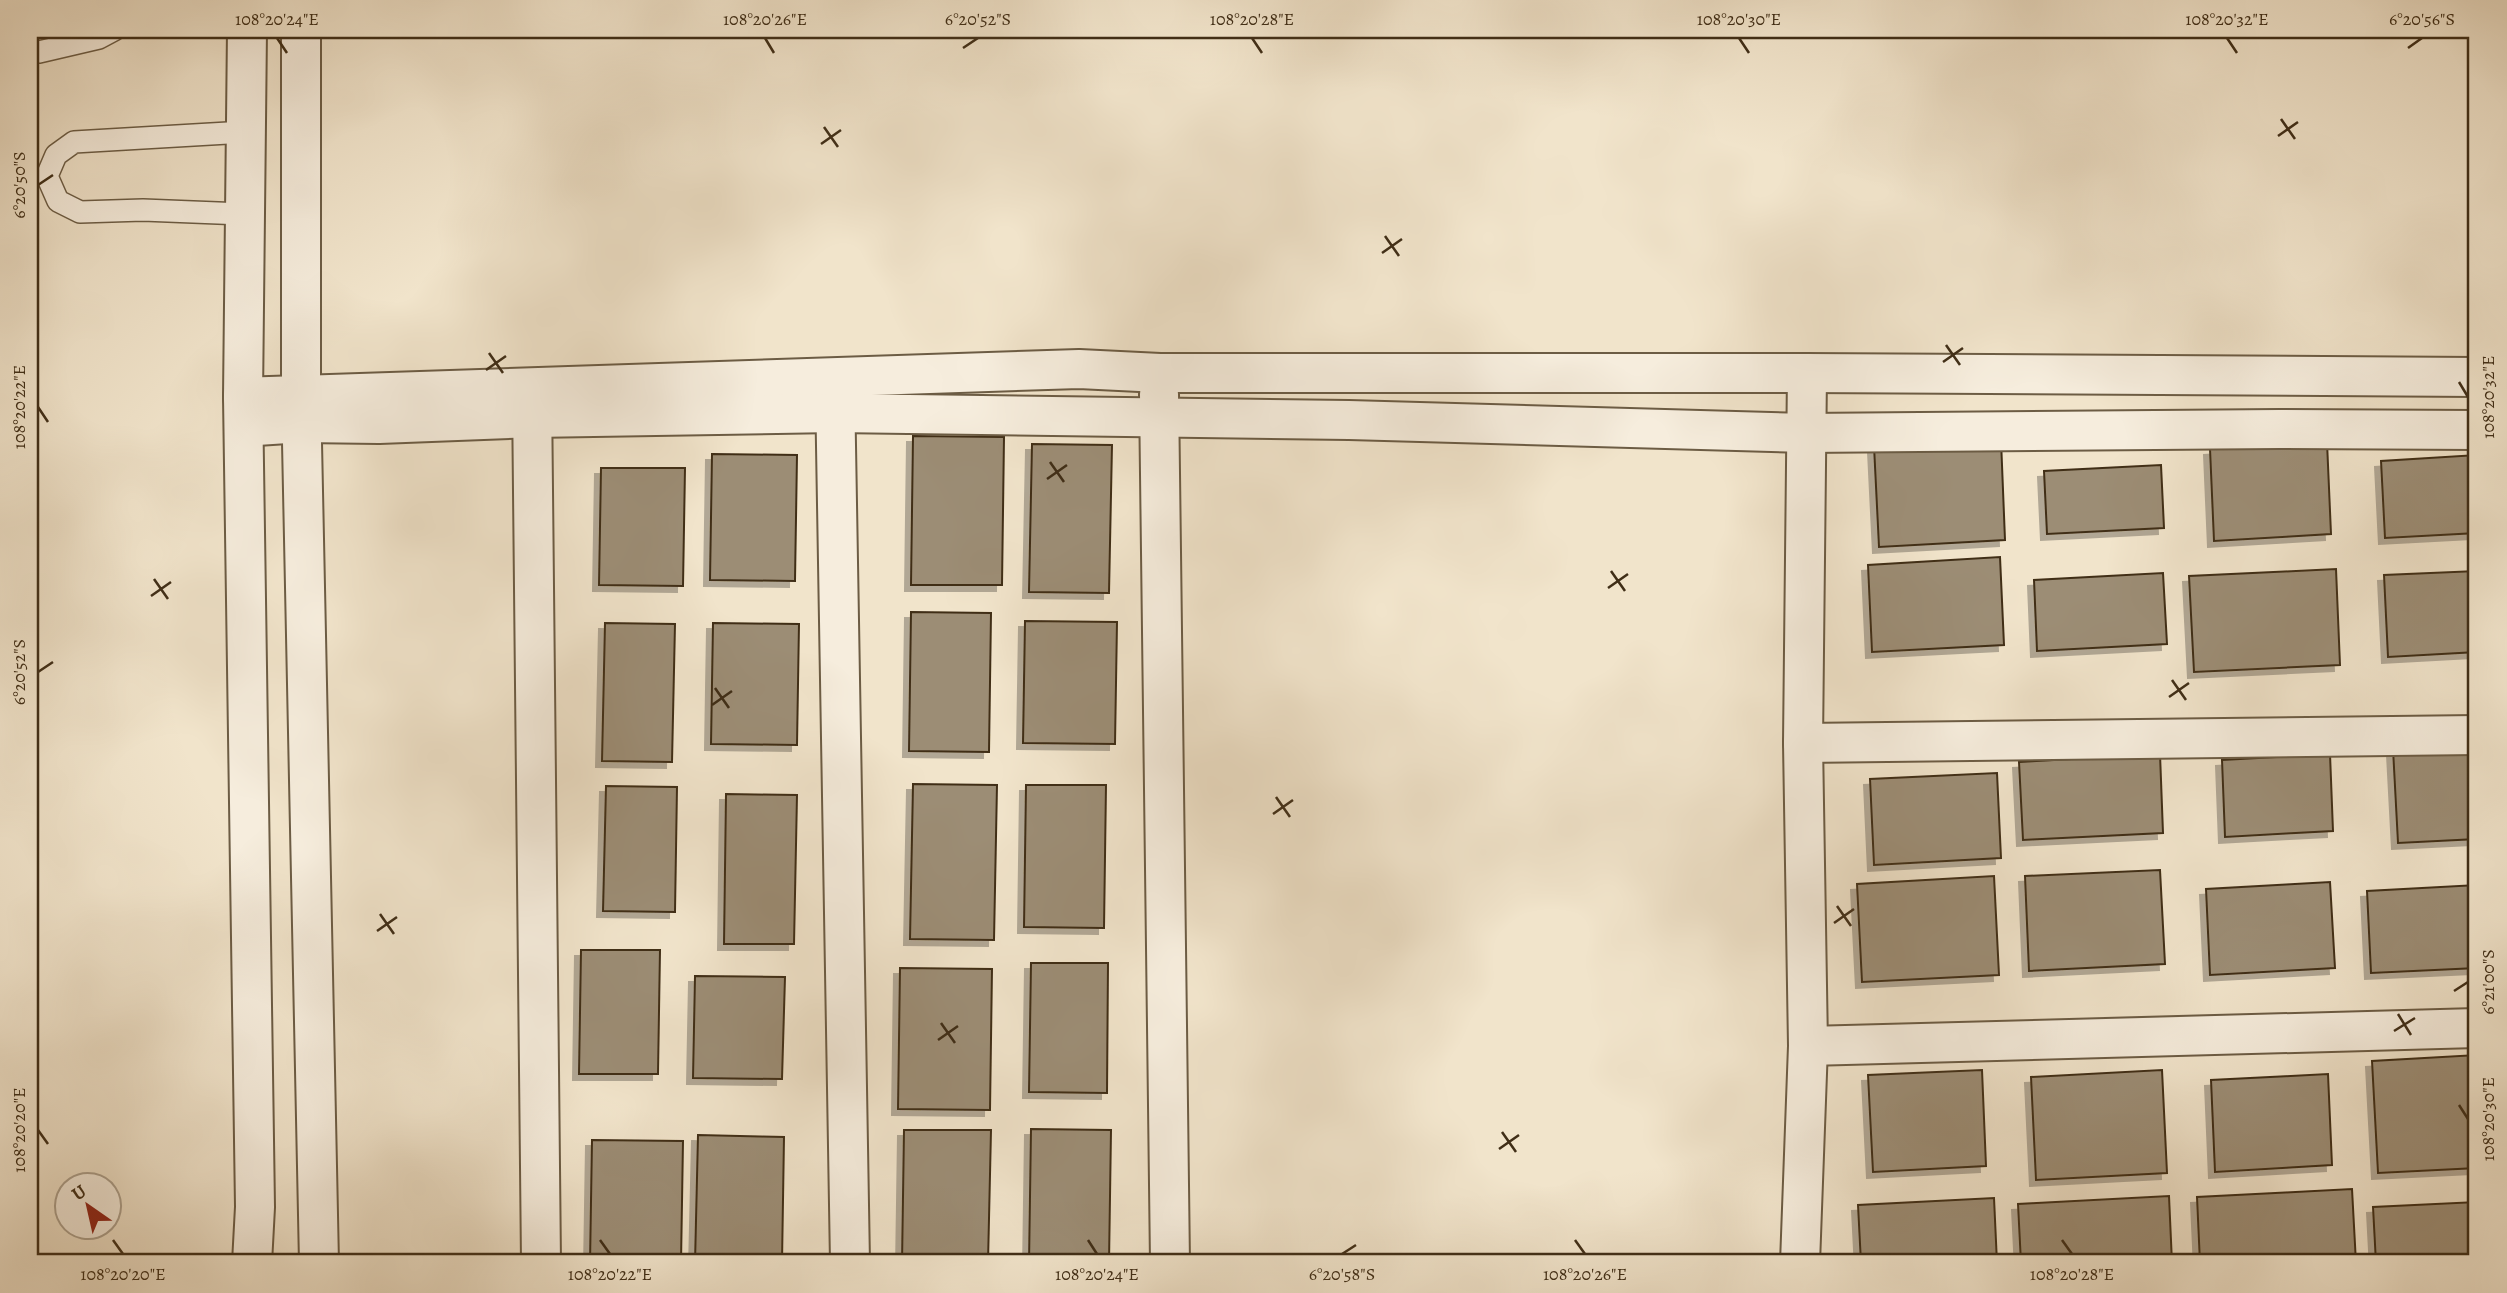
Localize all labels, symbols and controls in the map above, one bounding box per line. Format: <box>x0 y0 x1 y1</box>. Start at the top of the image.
text: 108°20'24"E <box>235 7 319 31</box>
text: 108°20'26"E <box>723 7 807 31</box>
text: 6°20'52"S <box>945 7 1011 31</box>
text: 108°20'28"E <box>1210 7 1294 31</box>
text: 108°20'30"E <box>1697 7 1781 31</box>
text: 108°20'32"E <box>2185 7 2269 31</box>
text: 6°20'56"S <box>2389 7 2455 31</box>
text: 6°20'50"S <box>7 151 31 219</box>
text: 108°20'32"E <box>2476 355 2500 439</box>
text: 108°20'22"E <box>7 365 31 449</box>
text: 6°20'52"S <box>7 639 31 705</box>
text: 6°21'00"S <box>2476 949 2500 1015</box>
text: 108°20'30"E <box>2476 1077 2500 1161</box>
text: 108°20'20"E <box>7 1087 31 1173</box>
north arrow <box>52 1170 122 1240</box>
text: U <box>67 1178 92 1207</box>
text: 108°20'20"E <box>80 1262 166 1286</box>
text: 108°20'22"E <box>568 1262 652 1286</box>
text: 108°20'24"E <box>1055 1262 1139 1286</box>
text: 6°20'58"S <box>1309 1262 1375 1286</box>
text: 108°20'26"E <box>1543 1262 1627 1286</box>
text: 108°20'28"E <box>2030 1262 2114 1286</box>

